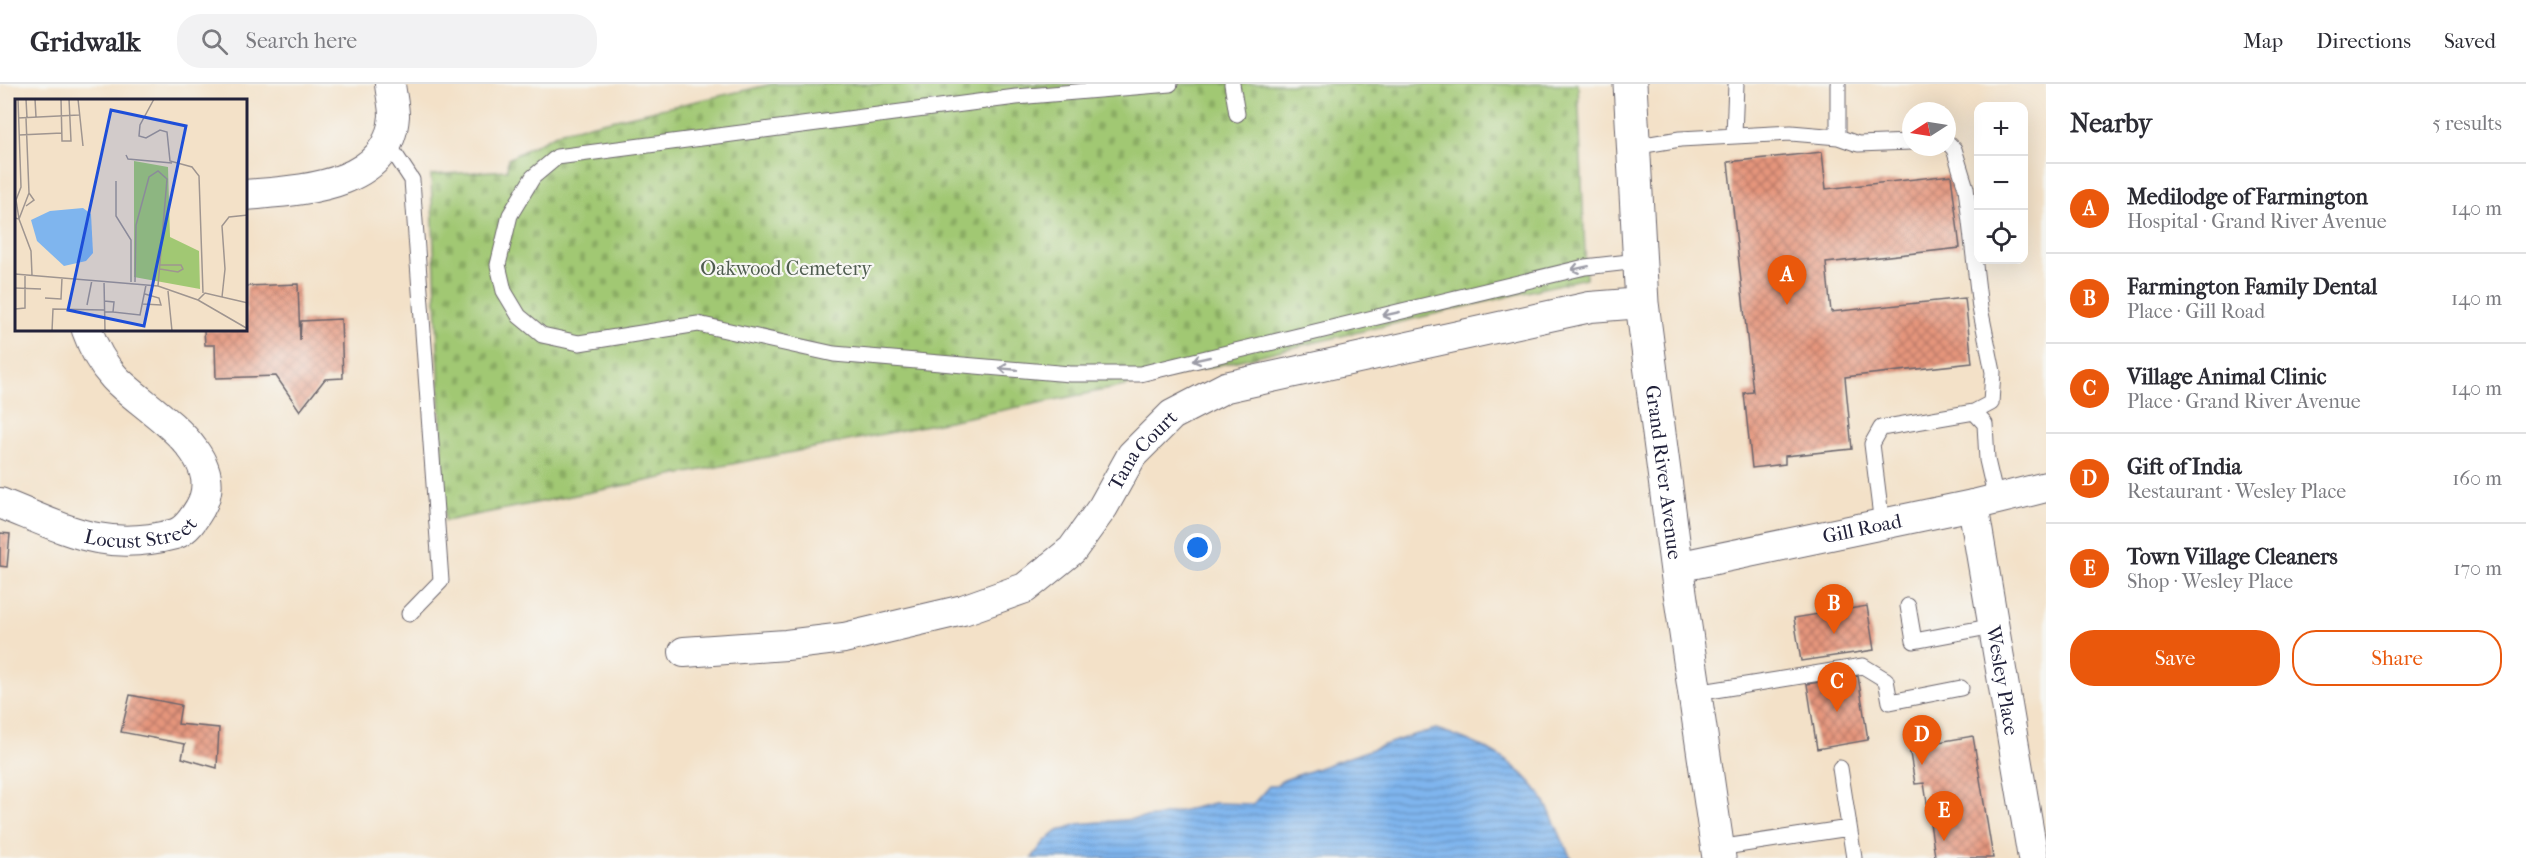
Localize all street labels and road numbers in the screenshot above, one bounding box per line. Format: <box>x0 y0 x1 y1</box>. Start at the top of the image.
street label: Grand River Avenue <box>1641 384 1686 561</box>
street label: Tana Court <box>1104 406 1182 494</box>
street label: Gill Road <box>1821 509 1905 548</box>
street label: Locust Street <box>82 513 202 553</box>
street label: Wesley Place <box>1982 623 2023 737</box>

